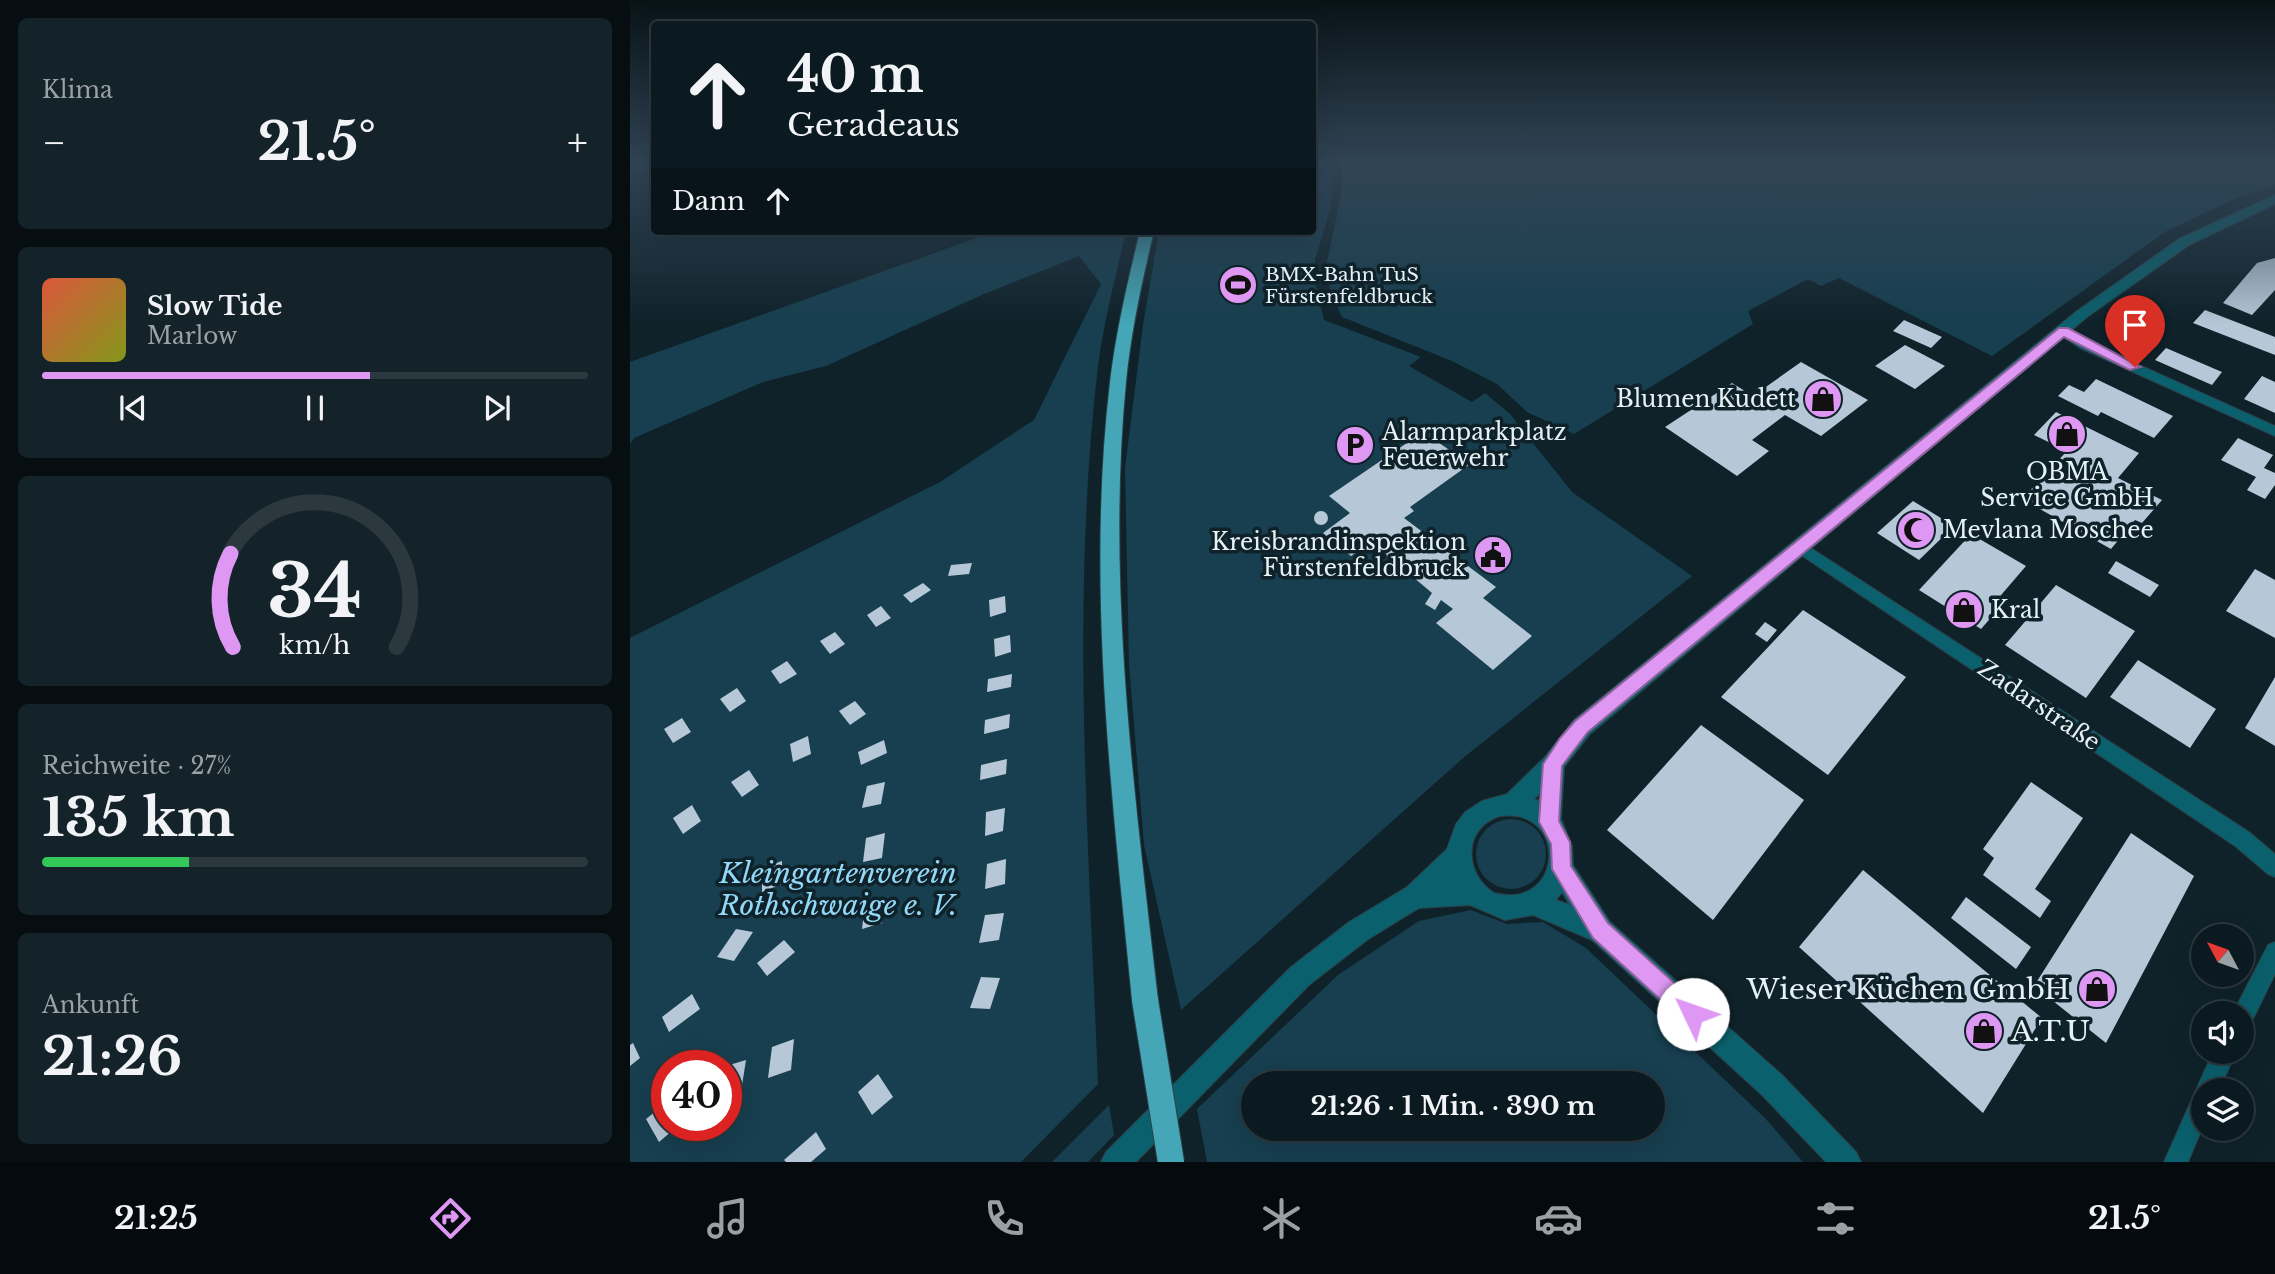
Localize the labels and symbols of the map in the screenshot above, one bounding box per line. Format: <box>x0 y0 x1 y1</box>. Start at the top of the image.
place label: BMX-Bahn TuS Fürstenfeldbruck <box>1265 263 1433 308</box>
sports icon: BMX-Bahn TuS Fürstenfeldbruck <box>1217 264 1259 306</box>
pin <box>2105 295 2165 367</box>
shop icon: Blumen Kudett <box>1802 378 1844 420</box>
place label: Blumen Kudett <box>1616 385 1796 413</box>
shop icon: OBMA Service GmbH <box>2046 413 2088 455</box>
place label: Alarmparkplatz Feuerwehr <box>1381 418 1566 472</box>
parking icon: Alarmparkplatz Feuerwehr <box>1334 424 1376 466</box>
place label: OBMA Service GmbH <box>1980 458 2154 512</box>
mosque icon: Mevlana Moschee <box>1895 509 1937 551</box>
place label: Mevlana Moschee <box>1943 516 2154 544</box>
place label: Kreisbrandinspektion Fürstenfeldbruck <box>1211 528 1467 582</box>
public building icon: Kreisbrandinspektion Fürstenfeldbruck <box>1472 534 1514 576</box>
shop icon: Kral <box>1943 589 1985 631</box>
place label: Kral <box>1991 596 2040 624</box>
street label: Zadarstraße <box>1973 654 2105 756</box>
park label: Kleingartenverein Rothschwaige e. V. <box>718 856 958 923</box>
north arrow <box>2191 924 2254 987</box>
shop icon: Wieser Küchen GmbH <box>2076 968 2118 1010</box>
place label: Wieser Küchen GmbH <box>1745 972 2070 1007</box>
position arrow <box>1656 977 1730 1051</box>
shop icon: A.T.U <box>1963 1010 2005 1052</box>
place label: A.T.U <box>2010 1014 2090 1049</box>
speed limit sign: 40 <box>651 1050 742 1141</box>

